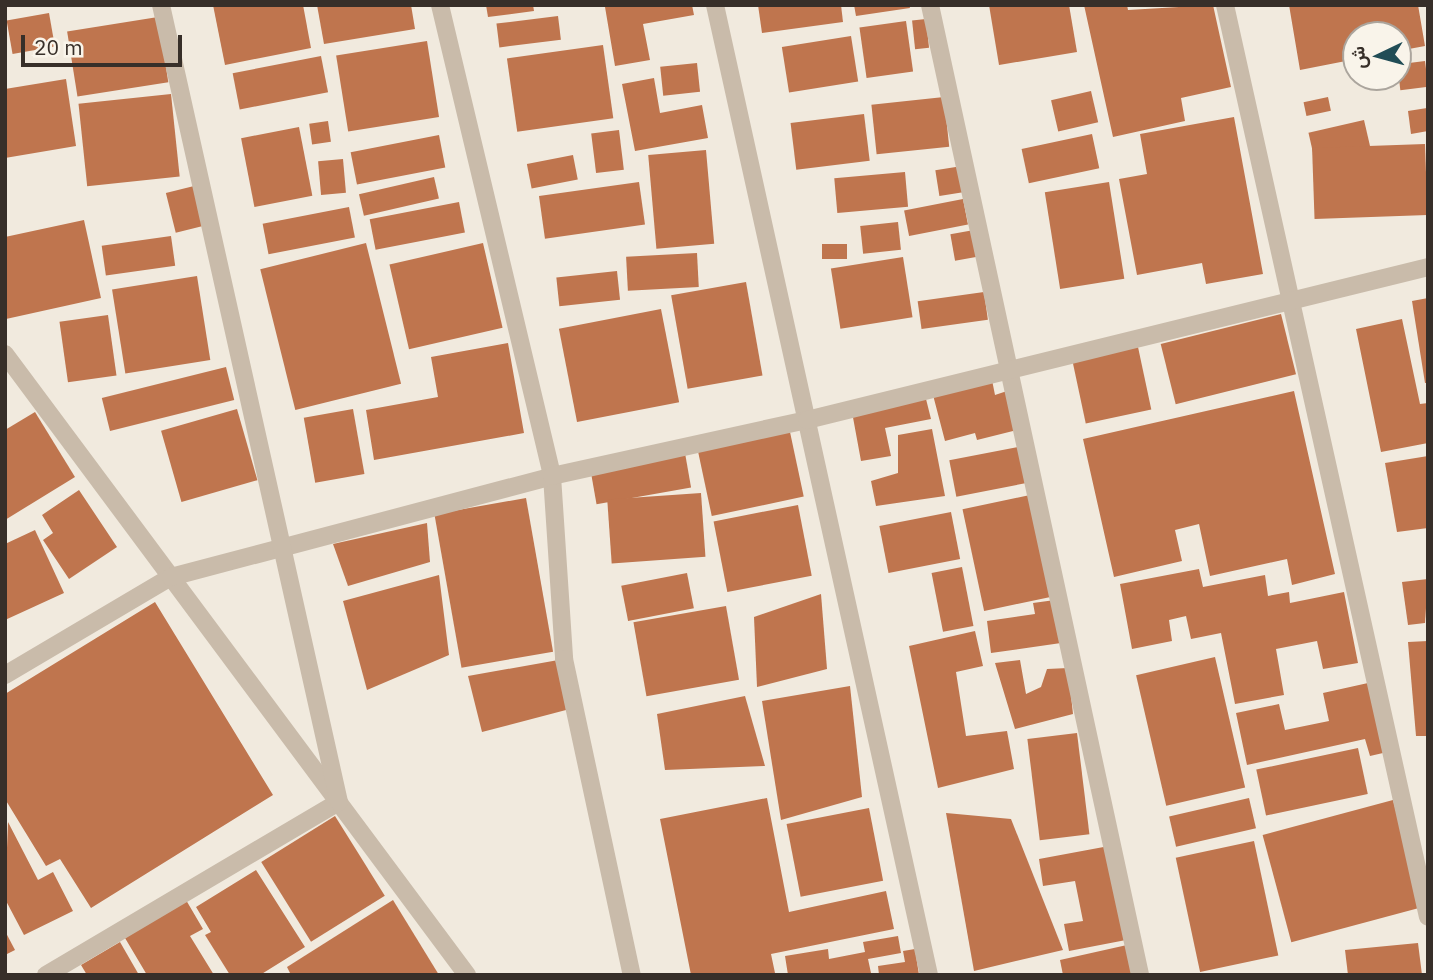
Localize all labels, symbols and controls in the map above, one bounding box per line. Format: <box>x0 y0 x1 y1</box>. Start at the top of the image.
scale bar <box>24 21 186 65</box>
north arrow <box>1342 21 1412 91</box>
text: 20 m <box>34 33 83 61</box>
text: ش <box>1345 45 1371 70</box>

